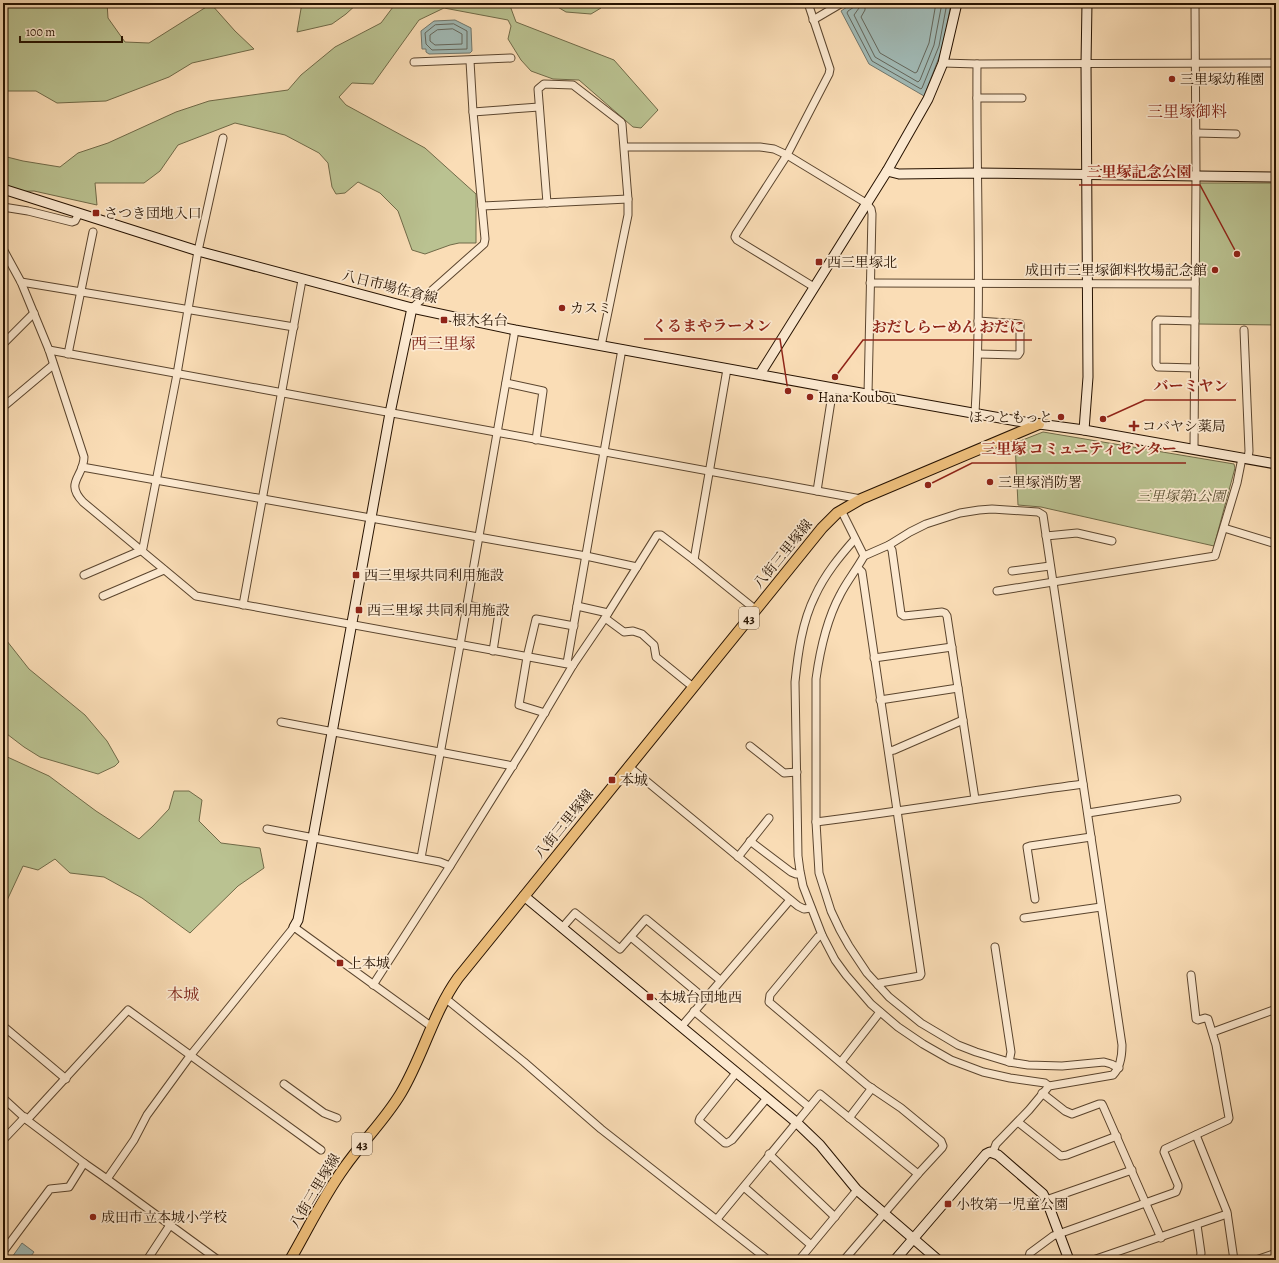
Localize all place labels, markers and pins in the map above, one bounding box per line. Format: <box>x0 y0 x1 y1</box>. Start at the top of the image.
place label: 三里塚幼稚園 <box>1180 70 1264 89</box>
marker: 三里塚幼稚園 <box>1167 74 1177 84</box>
callout: 三里塚記念公園 <box>1079 158 1200 185</box>
place label: さつき団地入口 <box>104 204 202 223</box>
marker: さつき団地入口 <box>91 208 101 218</box>
place label: 西三里塚北 <box>827 253 897 272</box>
marker: 西三里塚北 <box>814 257 824 267</box>
place label: 成田市三里塚御料牧場記念館 <box>1025 261 1207 280</box>
marker: 成田市三里塚御料牧場記念館 <box>1210 265 1220 275</box>
place label: カスミ <box>570 299 612 318</box>
marker: カスミ <box>557 303 567 313</box>
place label: 根木名台 <box>452 311 508 330</box>
callout: くるまやラーメン <box>644 312 780 339</box>
callout: おだしらーめん おだに <box>863 313 1032 340</box>
marker: 根木名台 <box>439 315 449 325</box>
callout: バーミヤン <box>1145 373 1236 400</box>
place label: Hana Koubou <box>818 388 897 407</box>
marker: Hana Koubou <box>805 392 815 402</box>
place label: ほっともっと <box>969 408 1053 427</box>
marker: ほっともっと <box>1056 412 1066 422</box>
place label: コバヤシ薬局 <box>1142 417 1226 436</box>
marker: コバヤシ薬局 <box>1129 421 1139 431</box>
callout: 三里塚 コミュニティセンター <box>972 436 1186 463</box>
place label: 三里塚消防署 <box>998 473 1082 492</box>
marker: 三里塚消防署 <box>985 477 995 487</box>
place label: 西三里塚共同利用施設 <box>364 566 504 585</box>
marker: 西三里塚共同利用施設 <box>351 570 361 580</box>
place label: 西三里塚 共同利用施設 <box>367 601 510 620</box>
marker: 西三里塚 共同利用施設 <box>354 605 364 615</box>
place label: 本城 <box>620 771 648 790</box>
marker: 本城 <box>607 775 617 785</box>
place label: 上本城 <box>348 954 390 973</box>
marker: 上本城 <box>335 958 345 968</box>
place label: 本城台団地西 <box>658 988 742 1007</box>
marker: 本城台団地西 <box>645 992 655 1002</box>
place label: 小牧第一児童公園 <box>956 1195 1068 1214</box>
marker: 小牧第一児童公園 <box>943 1199 953 1209</box>
place label: 成田市立本城小学校 <box>101 1208 227 1227</box>
marker: 成田市立本城小学校 <box>88 1212 98 1222</box>

